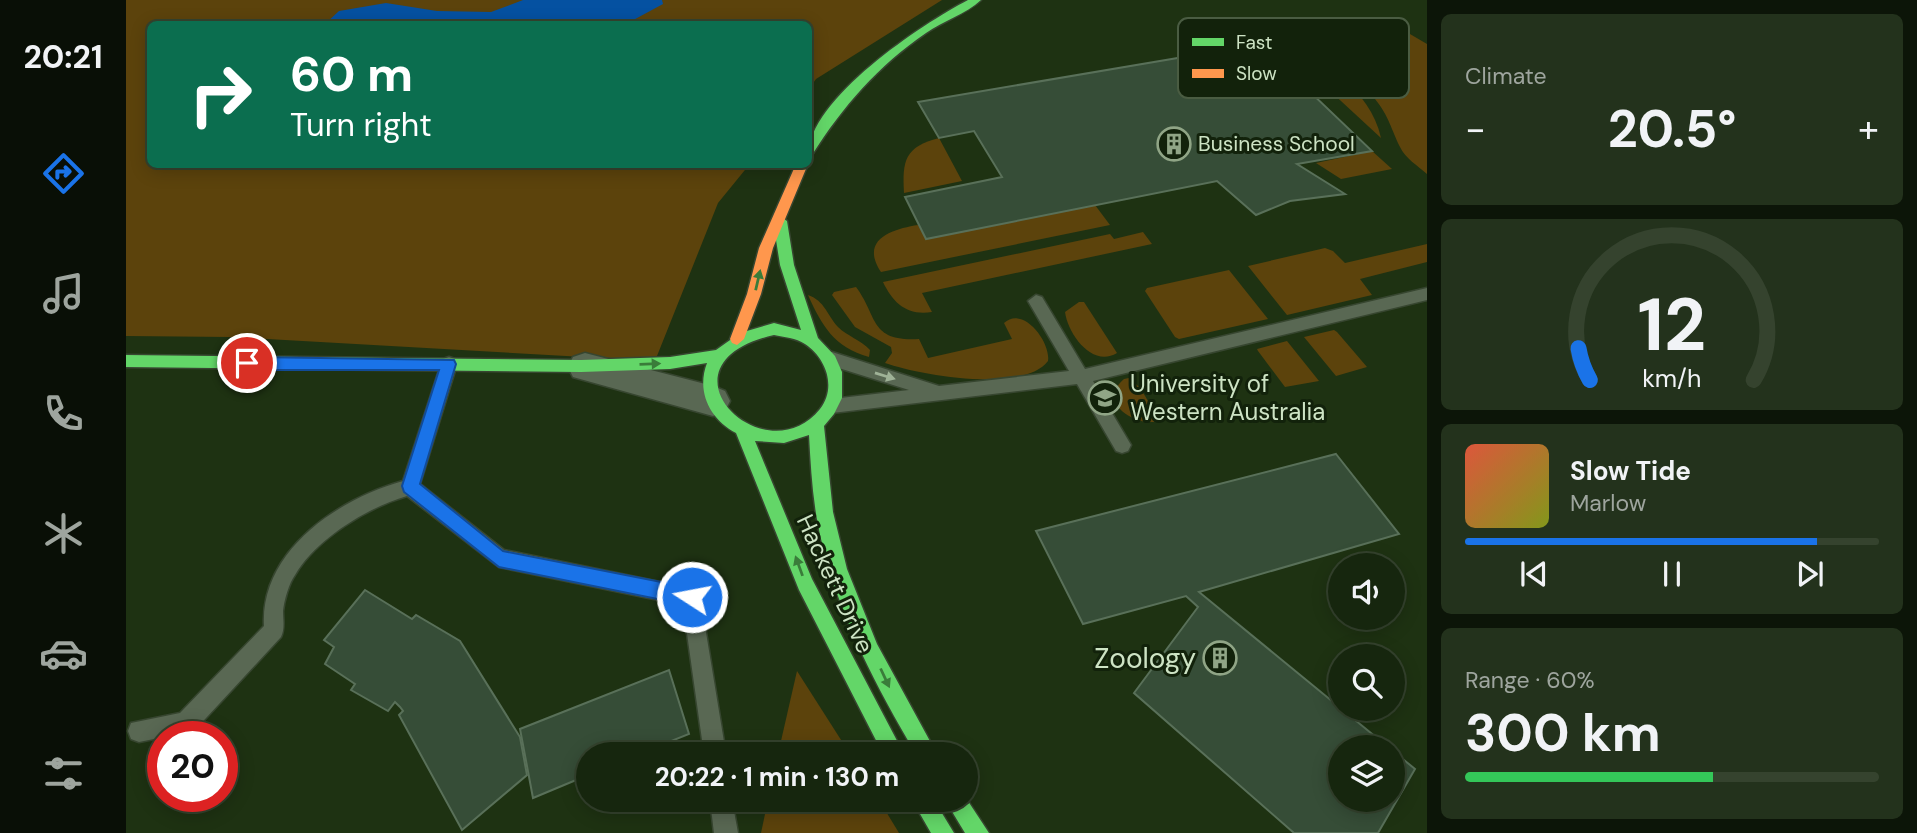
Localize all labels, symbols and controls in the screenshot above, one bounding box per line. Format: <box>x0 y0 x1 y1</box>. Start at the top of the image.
legend <box>1178 18 1409 98</box>
text: Fast <box>1236 30 1272 55</box>
text: 20:21 <box>23 36 103 78</box>
text: 60 m <box>290 42 413 106</box>
icon: right <box>175 49 266 140</box>
text: Slow <box>1236 61 1277 86</box>
text: Climate <box>1465 61 1547 91</box>
text: 20.5° <box>1608 95 1736 163</box>
text: Turn right <box>290 104 432 146</box>
text: − <box>1465 104 1486 154</box>
text: + <box>1858 104 1879 154</box>
building icon: Business School <box>1155 125 1193 163</box>
place label: Business School <box>1198 130 1355 158</box>
icon: directions <box>39 149 88 198</box>
icon: music <box>39 269 88 318</box>
one-way arrow <box>752 269 763 291</box>
text: 12 <box>1638 279 1706 374</box>
pin <box>217 333 277 393</box>
icon: arrive <box>228 344 266 382</box>
one-way arrow <box>639 358 661 369</box>
text: km/h <box>1642 362 1702 395</box>
place label: University of Western Australia <box>1130 368 1325 427</box>
one-way arrow <box>875 371 896 381</box>
school or university icon: University of Western Australia <box>1086 379 1124 417</box>
icon: phone <box>39 389 88 438</box>
text: Slow Tide <box>1570 454 1691 488</box>
text: Marlow <box>1570 488 1646 518</box>
icon: climate <box>39 509 88 558</box>
street label: Hackett Drive <box>790 509 881 658</box>
map controls <box>1328 553 1405 812</box>
button: sound <box>1328 553 1405 630</box>
icon: previous <box>1515 555 1553 593</box>
icon: pause <box>1653 555 1691 593</box>
icon: next <box>1791 555 1829 593</box>
one-way arrow <box>793 556 804 577</box>
position arrow <box>655 560 729 634</box>
icon: car <box>39 629 88 678</box>
building icon: Zoology <box>1201 639 1239 677</box>
place label: Zoology <box>1094 640 1196 677</box>
button: search <box>1328 644 1405 721</box>
text: Range · 60% <box>1465 665 1595 695</box>
one-way arrow <box>880 667 891 688</box>
text: 300 km <box>1465 699 1661 767</box>
speed limit sign: 20 <box>147 721 238 812</box>
button: layers <box>1328 735 1405 812</box>
icon: filters <box>39 749 88 798</box>
text: 20:22 · 1 min · 130 m <box>655 760 899 794</box>

